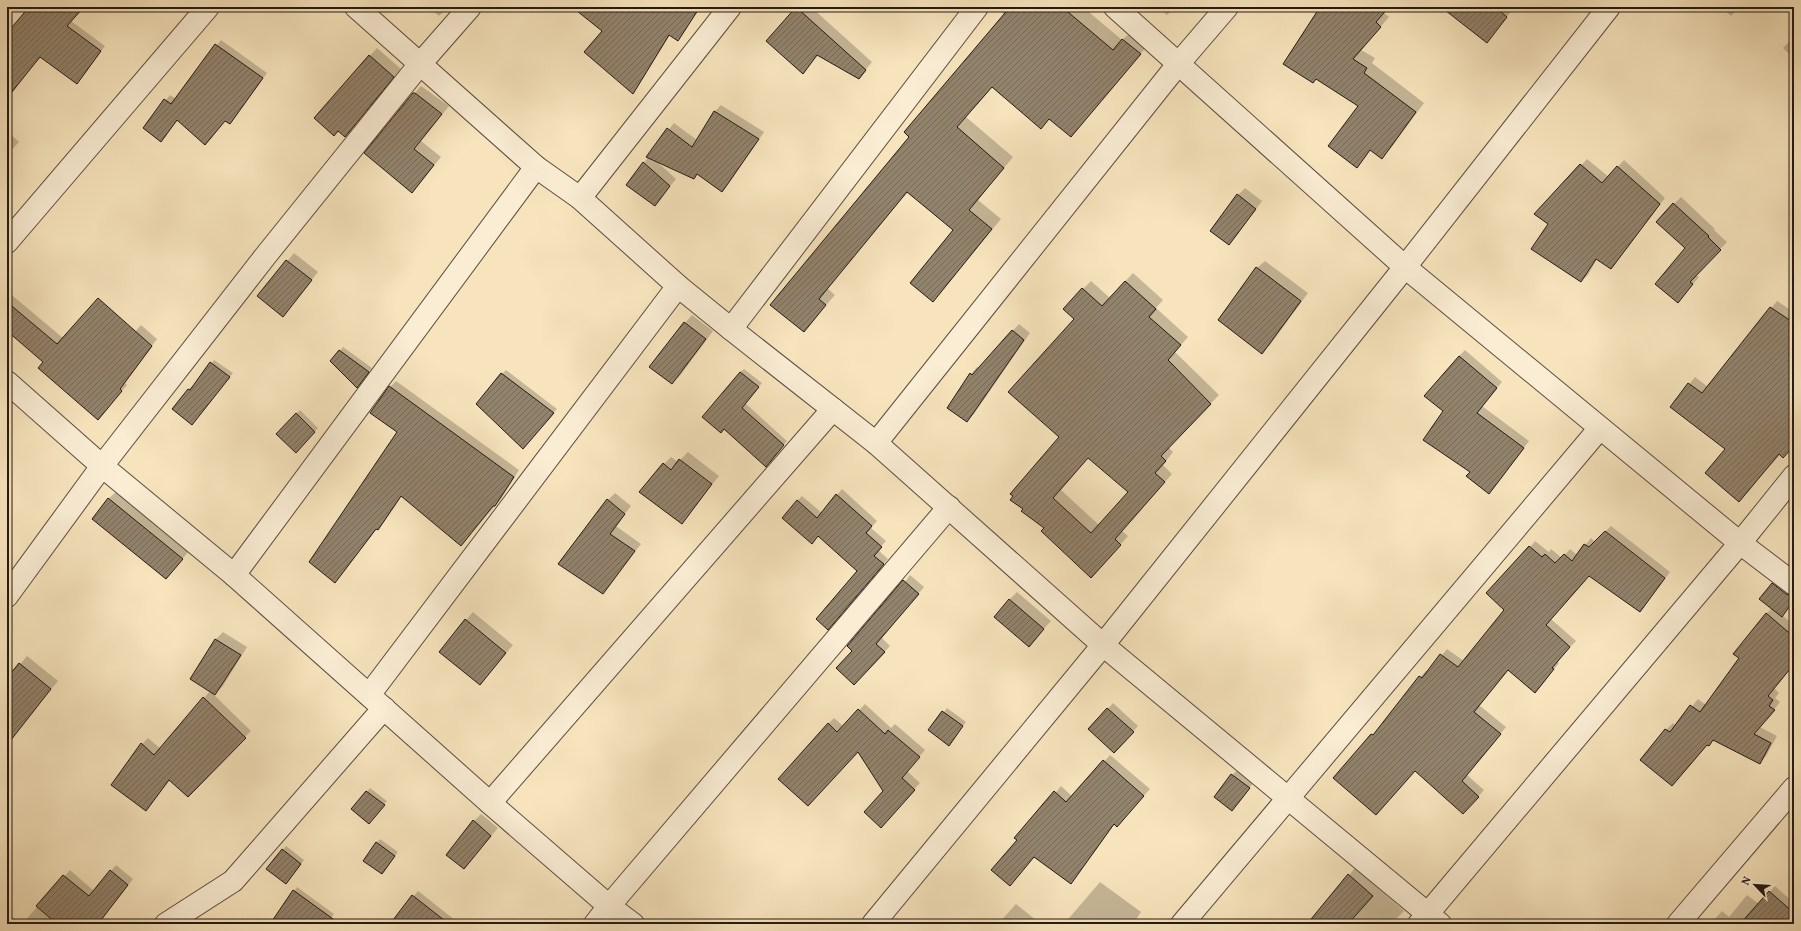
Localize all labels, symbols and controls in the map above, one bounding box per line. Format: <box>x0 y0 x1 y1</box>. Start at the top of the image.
north arrow <box>1735 865 1775 905</box>
text: N <box>1739 875 1756 888</box>

